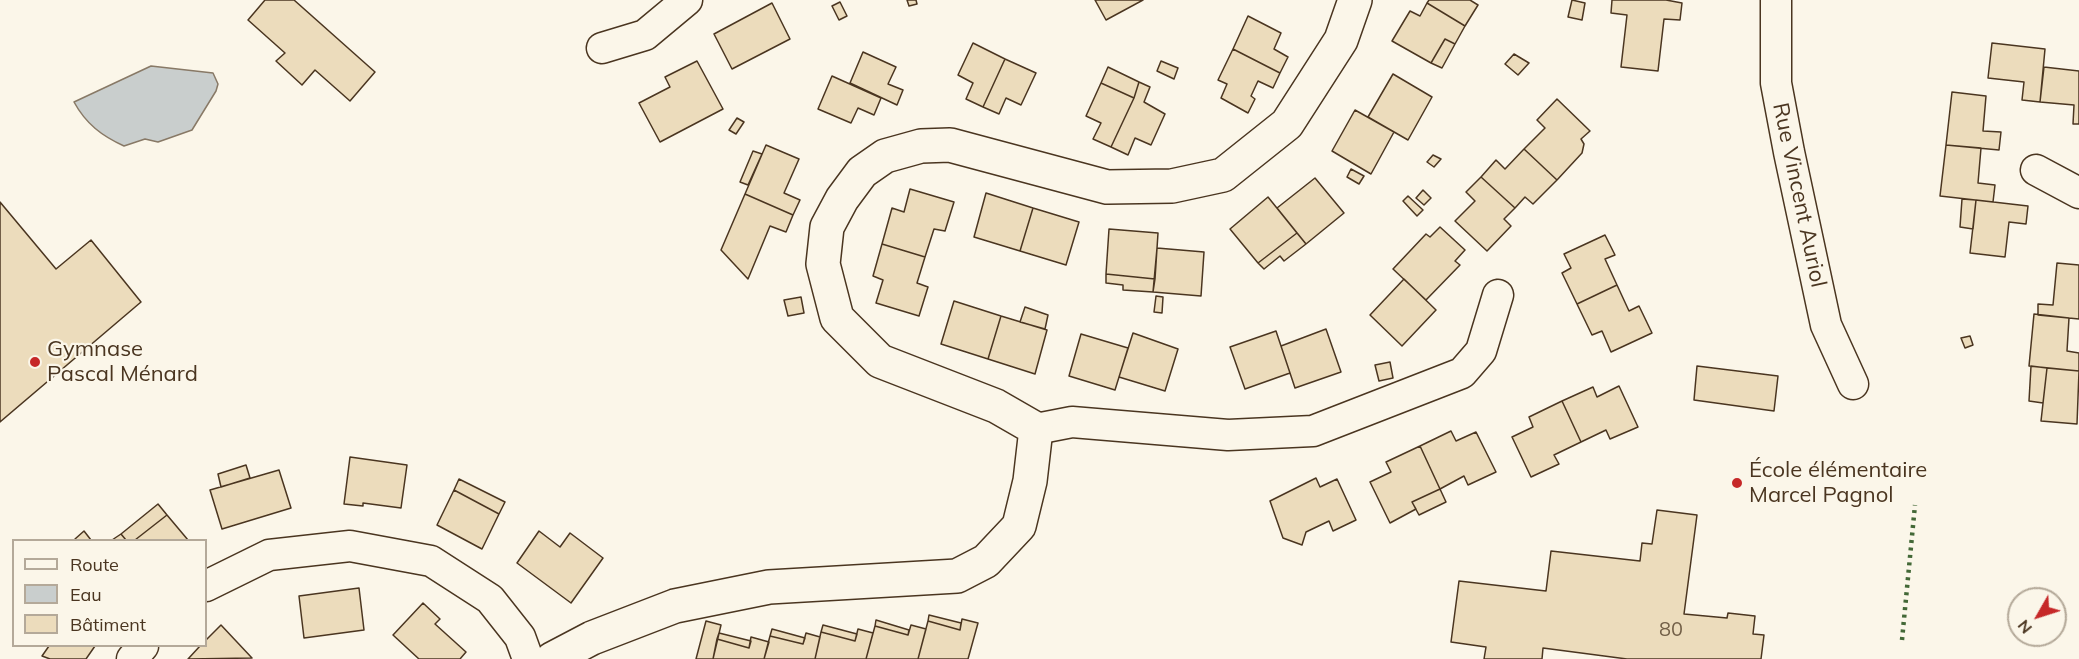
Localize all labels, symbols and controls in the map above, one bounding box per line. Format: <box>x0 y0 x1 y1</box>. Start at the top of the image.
street label: Rue Vincent Auriol <box>1767 100 1831 290</box>
place label: Gymnase Pascal Ménard <box>47 336 198 388</box>
marker: Gymnase Pascal Ménard <box>28 355 42 369</box>
place label: École élémentaire Marcel Pagnol <box>1749 457 1927 508</box>
marker: École élémentaire Marcel Pagnol <box>1730 476 1744 490</box>
legend <box>12 539 207 647</box>
text: Route <box>70 553 119 576</box>
text: Eau <box>70 583 102 606</box>
north arrow <box>2007 587 2067 647</box>
text: Bâtiment <box>70 613 146 636</box>
text: N <box>2013 616 2036 638</box>
house number: 80 <box>1659 618 1683 642</box>

